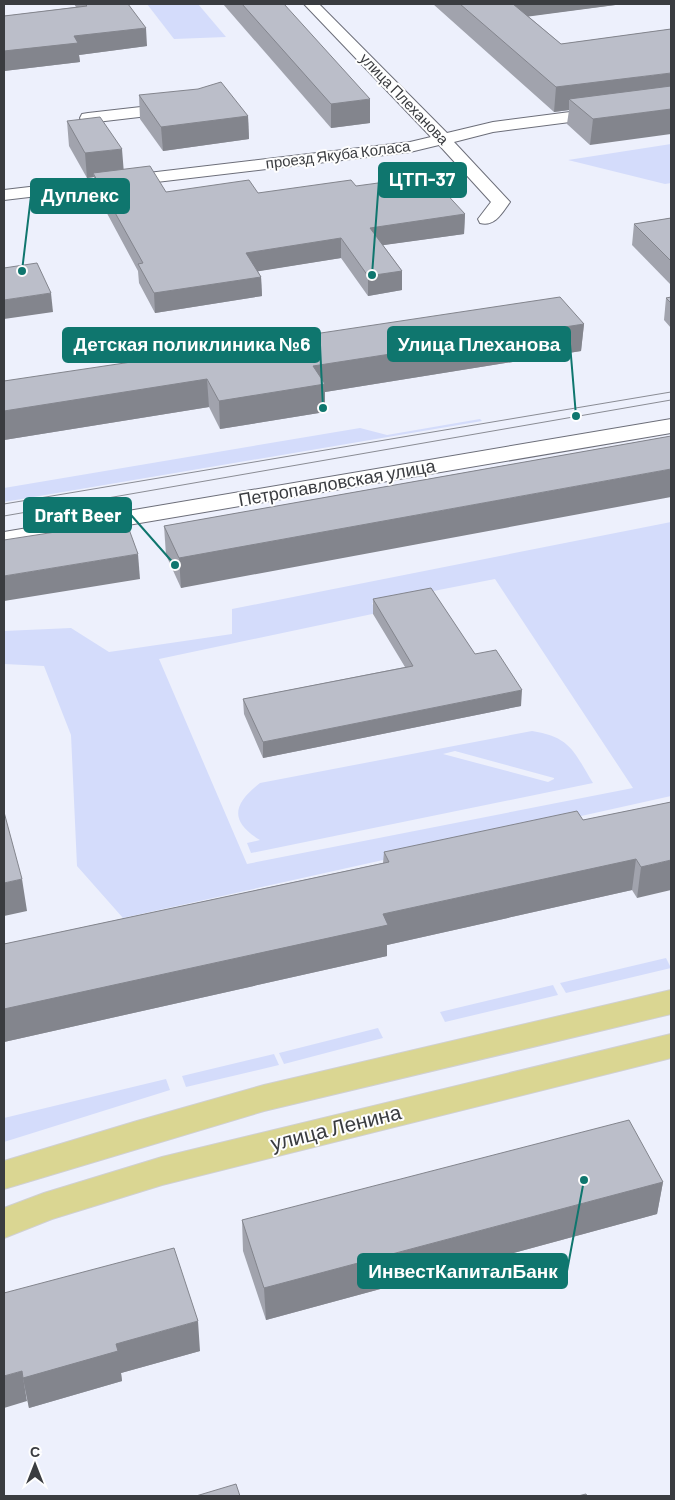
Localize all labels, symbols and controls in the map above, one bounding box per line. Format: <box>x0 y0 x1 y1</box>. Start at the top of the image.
street label: улица Плеханова <box>356 49 453 148</box>
street label: проезд Якуба Коласа <box>265 136 412 172</box>
callout: ЦТП-37 <box>379 163 466 197</box>
text: ЦТП-37 <box>389 167 456 190</box>
callout: Дуплекс <box>31 179 129 213</box>
text: Дуплекс <box>41 183 119 206</box>
callout: Улица Плеханова <box>388 327 570 361</box>
callout: Детская поликлиника №6 <box>63 328 320 362</box>
text: Детская поликлиника №6 <box>74 332 310 355</box>
text: Улица Плеханова <box>398 332 561 355</box>
street label: Петропавловская улица <box>237 454 438 510</box>
callout: Draft Beer <box>24 498 131 532</box>
text: Draft Beer <box>35 503 122 526</box>
street label: улица Ленина <box>268 1098 404 1155</box>
callout: ИнвестКапиталБанк <box>358 1254 567 1288</box>
text: ИнвестКапиталБанк <box>368 1259 558 1282</box>
north arrow <box>10 1440 60 1490</box>
text: С <box>30 1443 40 1460</box>

